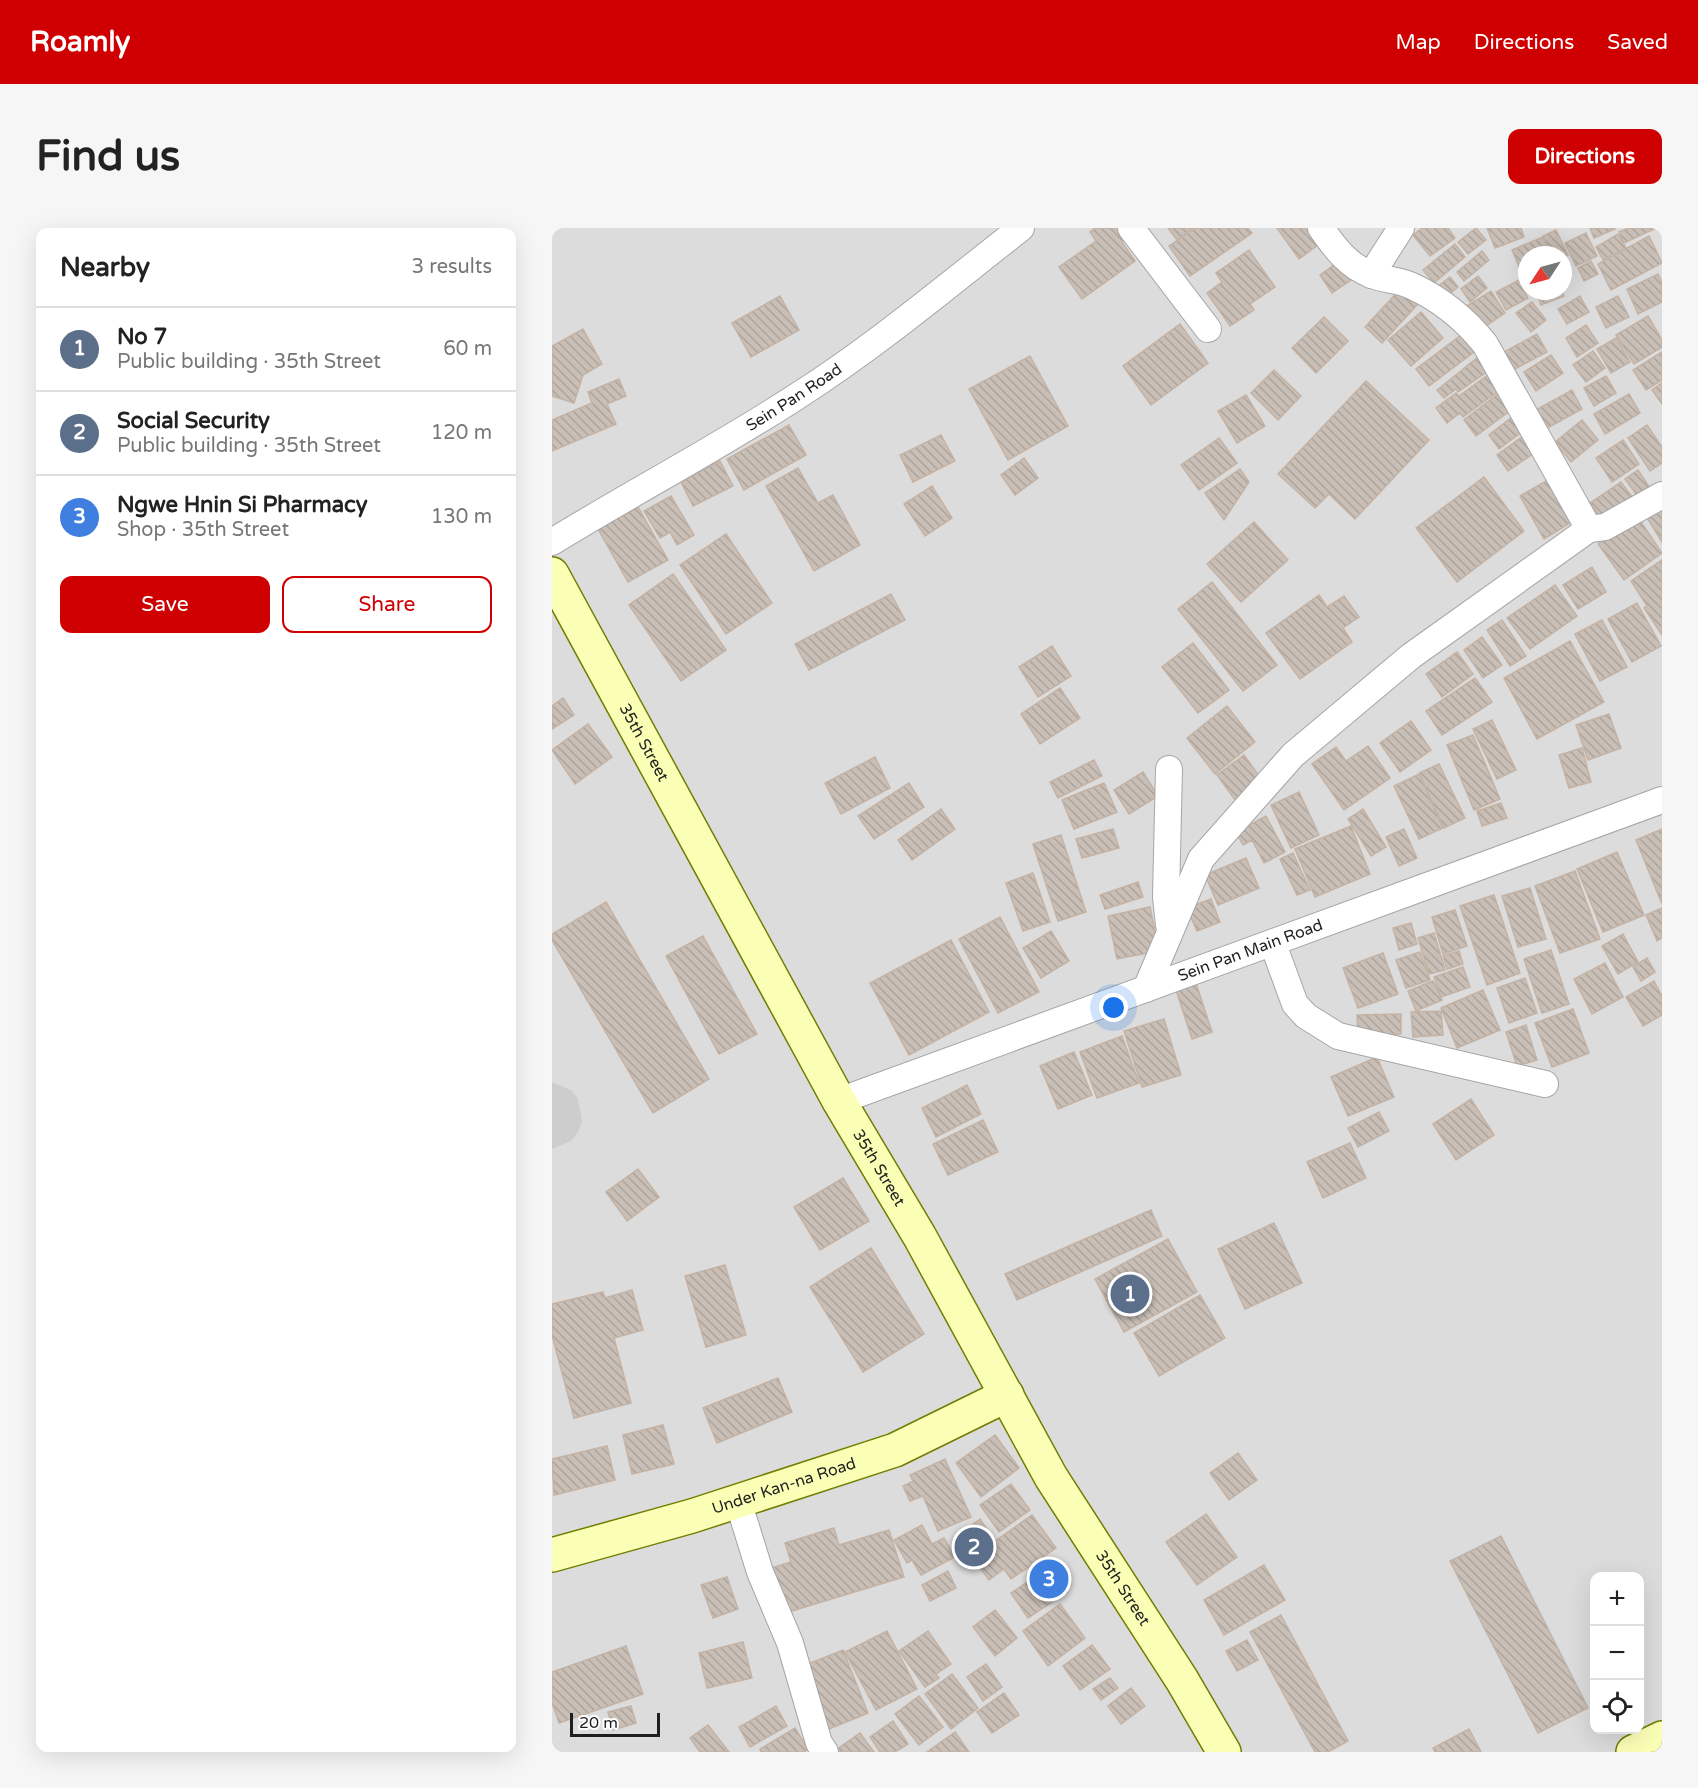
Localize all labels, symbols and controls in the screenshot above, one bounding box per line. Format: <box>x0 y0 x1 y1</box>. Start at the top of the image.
text: Roamly <box>30 25 130 59</box>
text: Map <box>1395 30 1441 55</box>
text: Directions <box>1474 30 1574 55</box>
text: Saved <box>1607 30 1668 55</box>
button: Directions <box>1508 129 1662 184</box>
text: Find us <box>36 131 180 182</box>
north arrow <box>1518 246 1572 300</box>
text: Nearby <box>60 252 150 283</box>
text: 3 results <box>412 255 492 279</box>
text: No 7 <box>117 324 167 350</box>
text: 1 <box>73 337 86 361</box>
text: 60 m <box>443 337 492 361</box>
text: Public building · 35th Street <box>117 350 381 374</box>
street label: Sein Pan Road <box>742 359 846 436</box>
text: Social Security <box>117 408 270 434</box>
text: 2 <box>73 421 86 445</box>
text: 120 m <box>431 421 492 445</box>
text: Public building · 35th Street <box>117 434 381 458</box>
text: Ngwe Hnin Si Pharmacy <box>117 492 368 518</box>
text: 3 <box>73 505 86 529</box>
text: 130 m <box>431 505 492 529</box>
text: Shop · 35th Street <box>117 518 289 542</box>
button: Save <box>60 576 270 633</box>
button: Share <box>282 576 492 633</box>
street label: 35th Street <box>614 700 673 785</box>
street label: Sein Pan Main Road <box>1175 915 1325 986</box>
your location <box>1099 993 1128 1022</box>
street label: 35th Street <box>848 1126 909 1210</box>
pin: 1 <box>1110 1272 1150 1316</box>
street label: Under Kan-na Road <box>709 1453 858 1519</box>
pin: 2 <box>954 1524 994 1570</box>
street label: 35th Street <box>1091 1547 1154 1630</box>
pin: 3 <box>1030 1556 1068 1602</box>
map controls <box>1590 1572 1644 1734</box>
button: + <box>1590 1572 1644 1626</box>
button: − <box>1590 1626 1644 1680</box>
button: locate <box>1590 1680 1644 1734</box>
scale bar <box>570 1710 660 1738</box>
text: 20 m <box>579 1713 618 1733</box>

